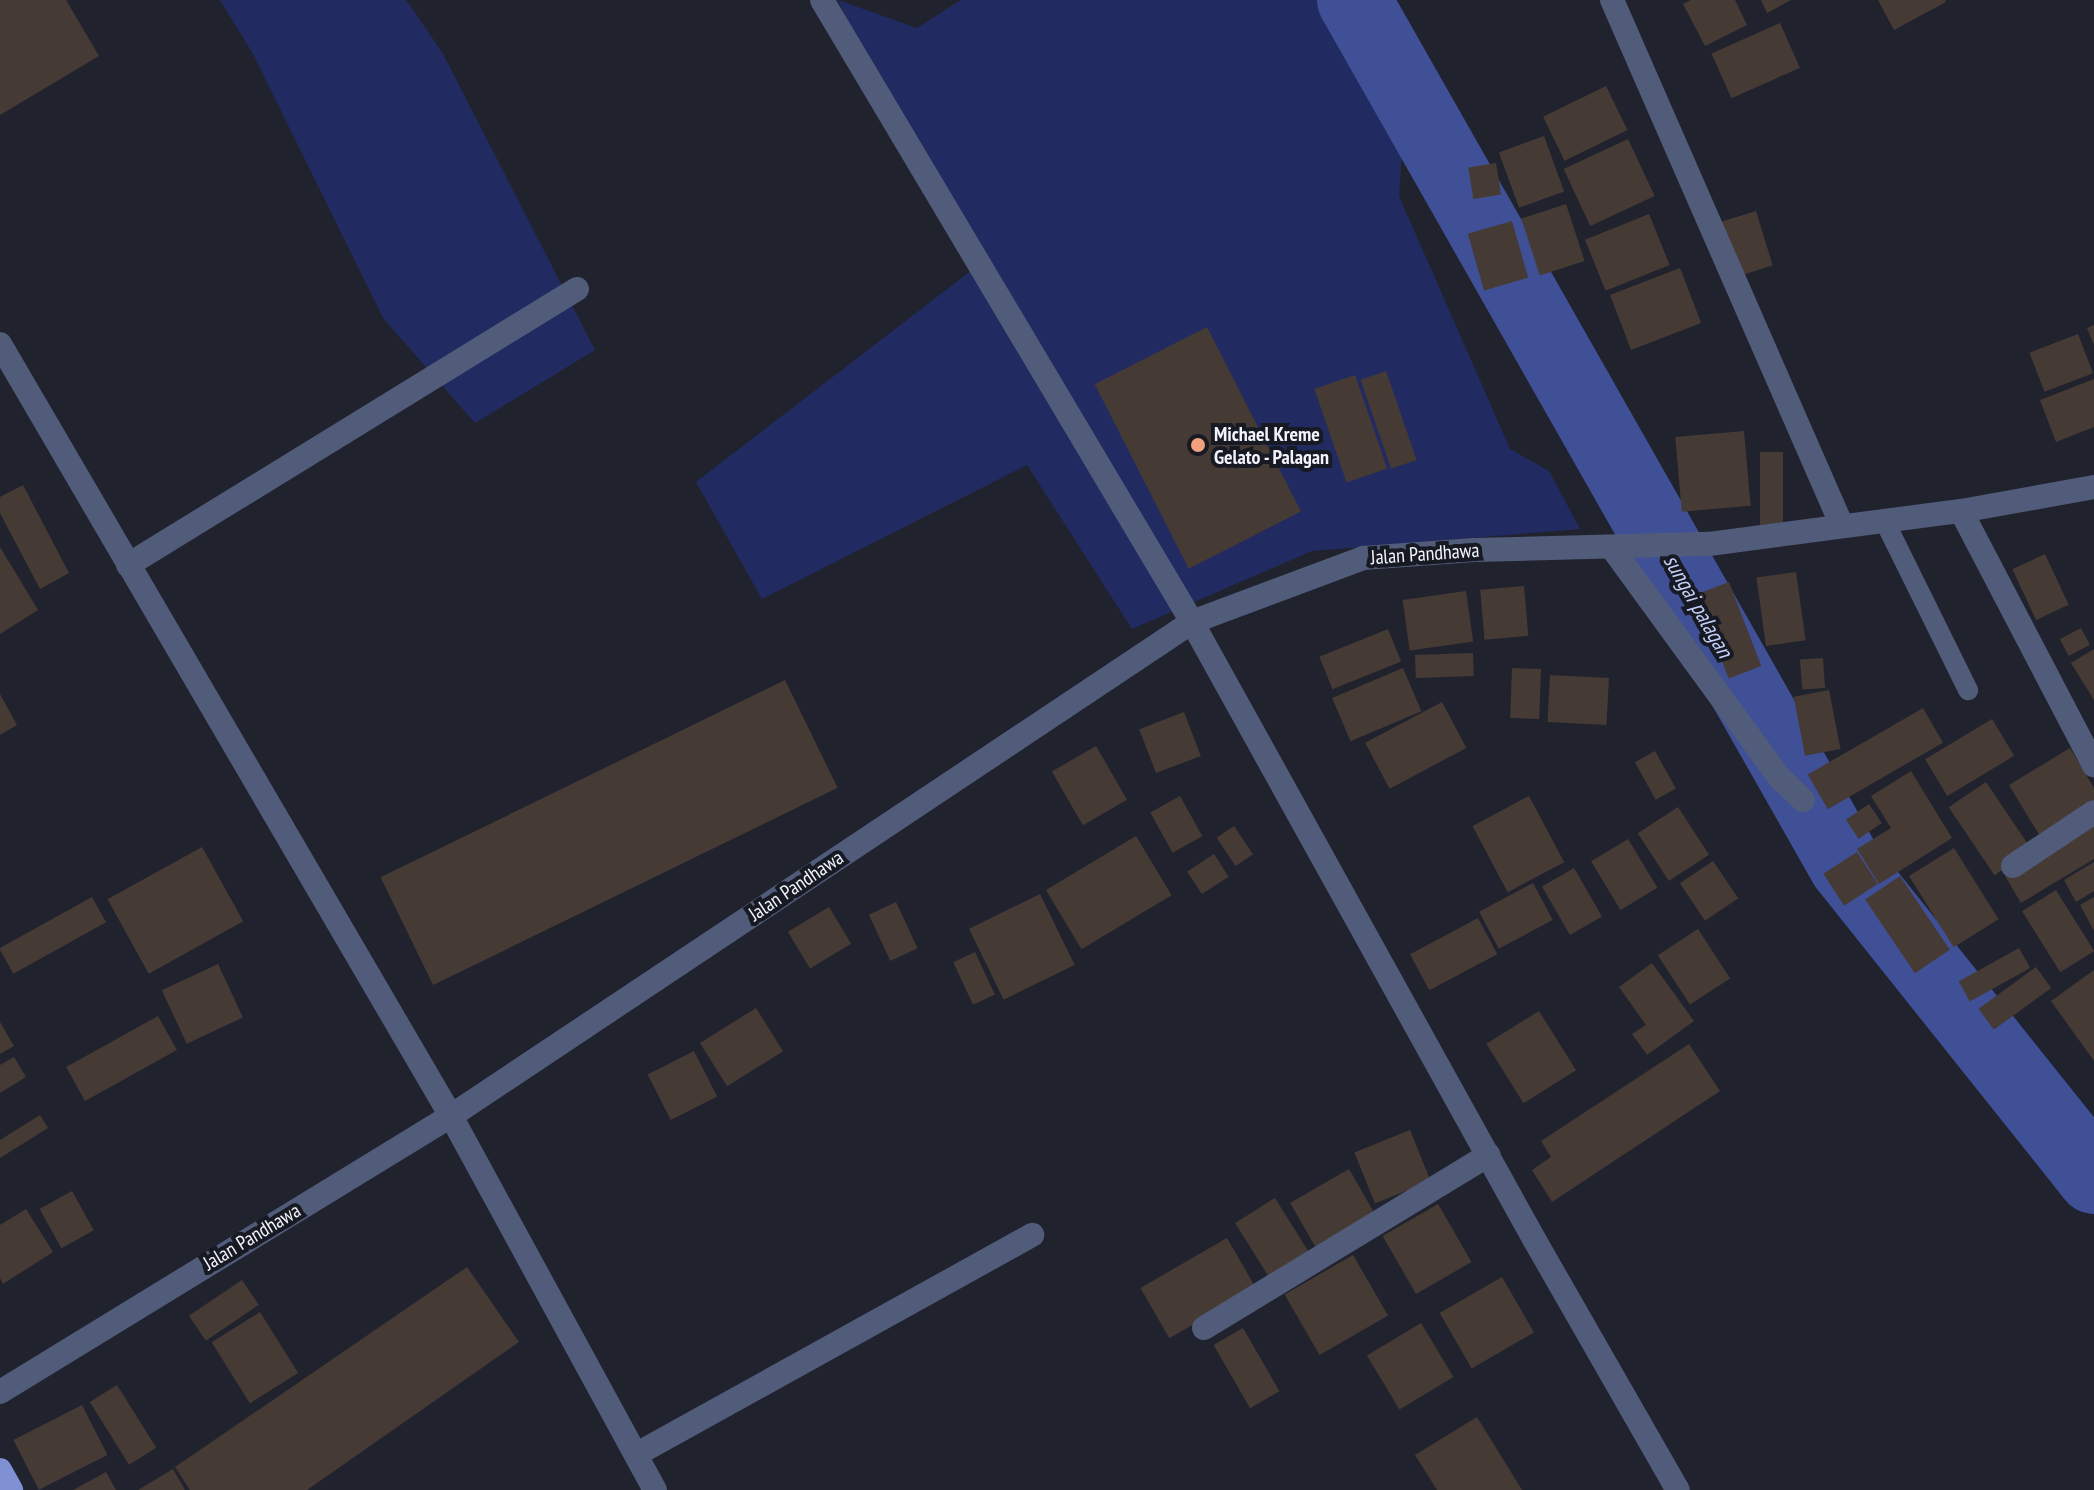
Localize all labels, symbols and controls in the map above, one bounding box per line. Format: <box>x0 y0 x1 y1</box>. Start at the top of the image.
place label: Michael Kreme Gelato - Palagan <box>1214 422 1331 469</box>
marker: Michael Kreme Gelato - Palagan <box>1189 436 1207 454</box>
street label: Jalan Pandhawa <box>1370 538 1480 570</box>
water label: sungai palagan <box>1658 550 1738 662</box>
street label: Jalan Pandhawa <box>744 846 848 926</box>
street label: Jalan Pandhawa <box>199 1199 305 1275</box>

